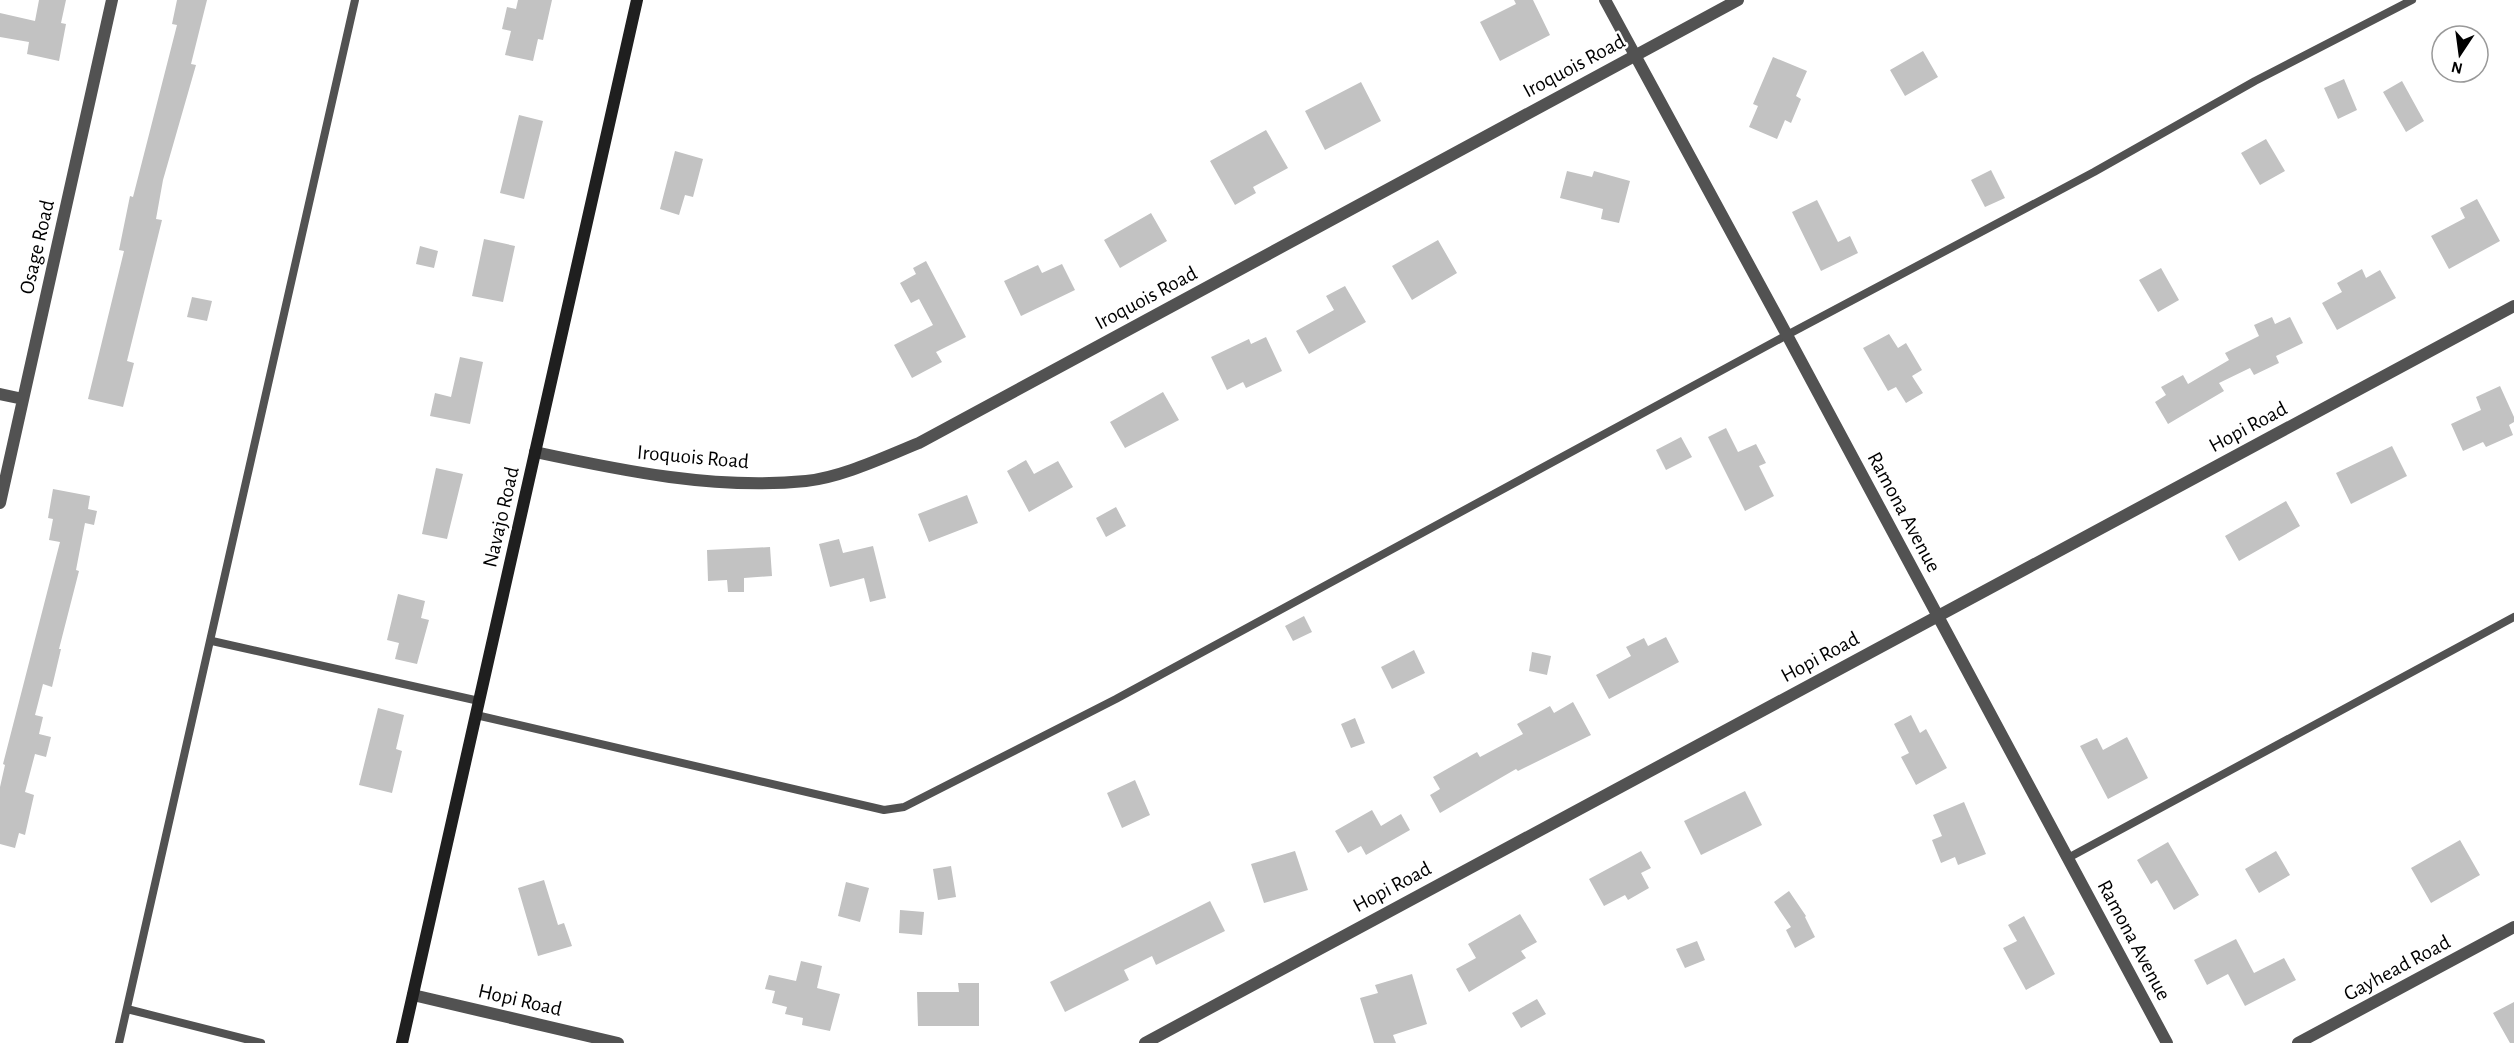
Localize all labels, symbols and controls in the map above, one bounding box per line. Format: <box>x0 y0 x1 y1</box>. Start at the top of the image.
north arrow <box>2430 24 2490 84</box>
street label: Iroquois Road <box>1519 30 1629 102</box>
text: N <box>2450 59 2464 77</box>
street label: Osage Road <box>16 198 58 296</box>
street label: Iroquois Road <box>1091 262 1201 334</box>
street label: Hopi Road <box>2205 398 2291 456</box>
street label: Iroquois Road <box>636 442 750 472</box>
street label: Ramona Avenue <box>1864 448 1944 576</box>
street label: Navajo Road <box>479 464 523 569</box>
street label: Hopi Road <box>1777 628 1863 686</box>
street label: Hopi Road <box>1349 858 1435 916</box>
street label: Ramona Avenue <box>2094 876 2174 1004</box>
street label: Gayhead Road <box>2340 931 2454 1005</box>
street label: Hopi Road <box>476 980 564 1020</box>

